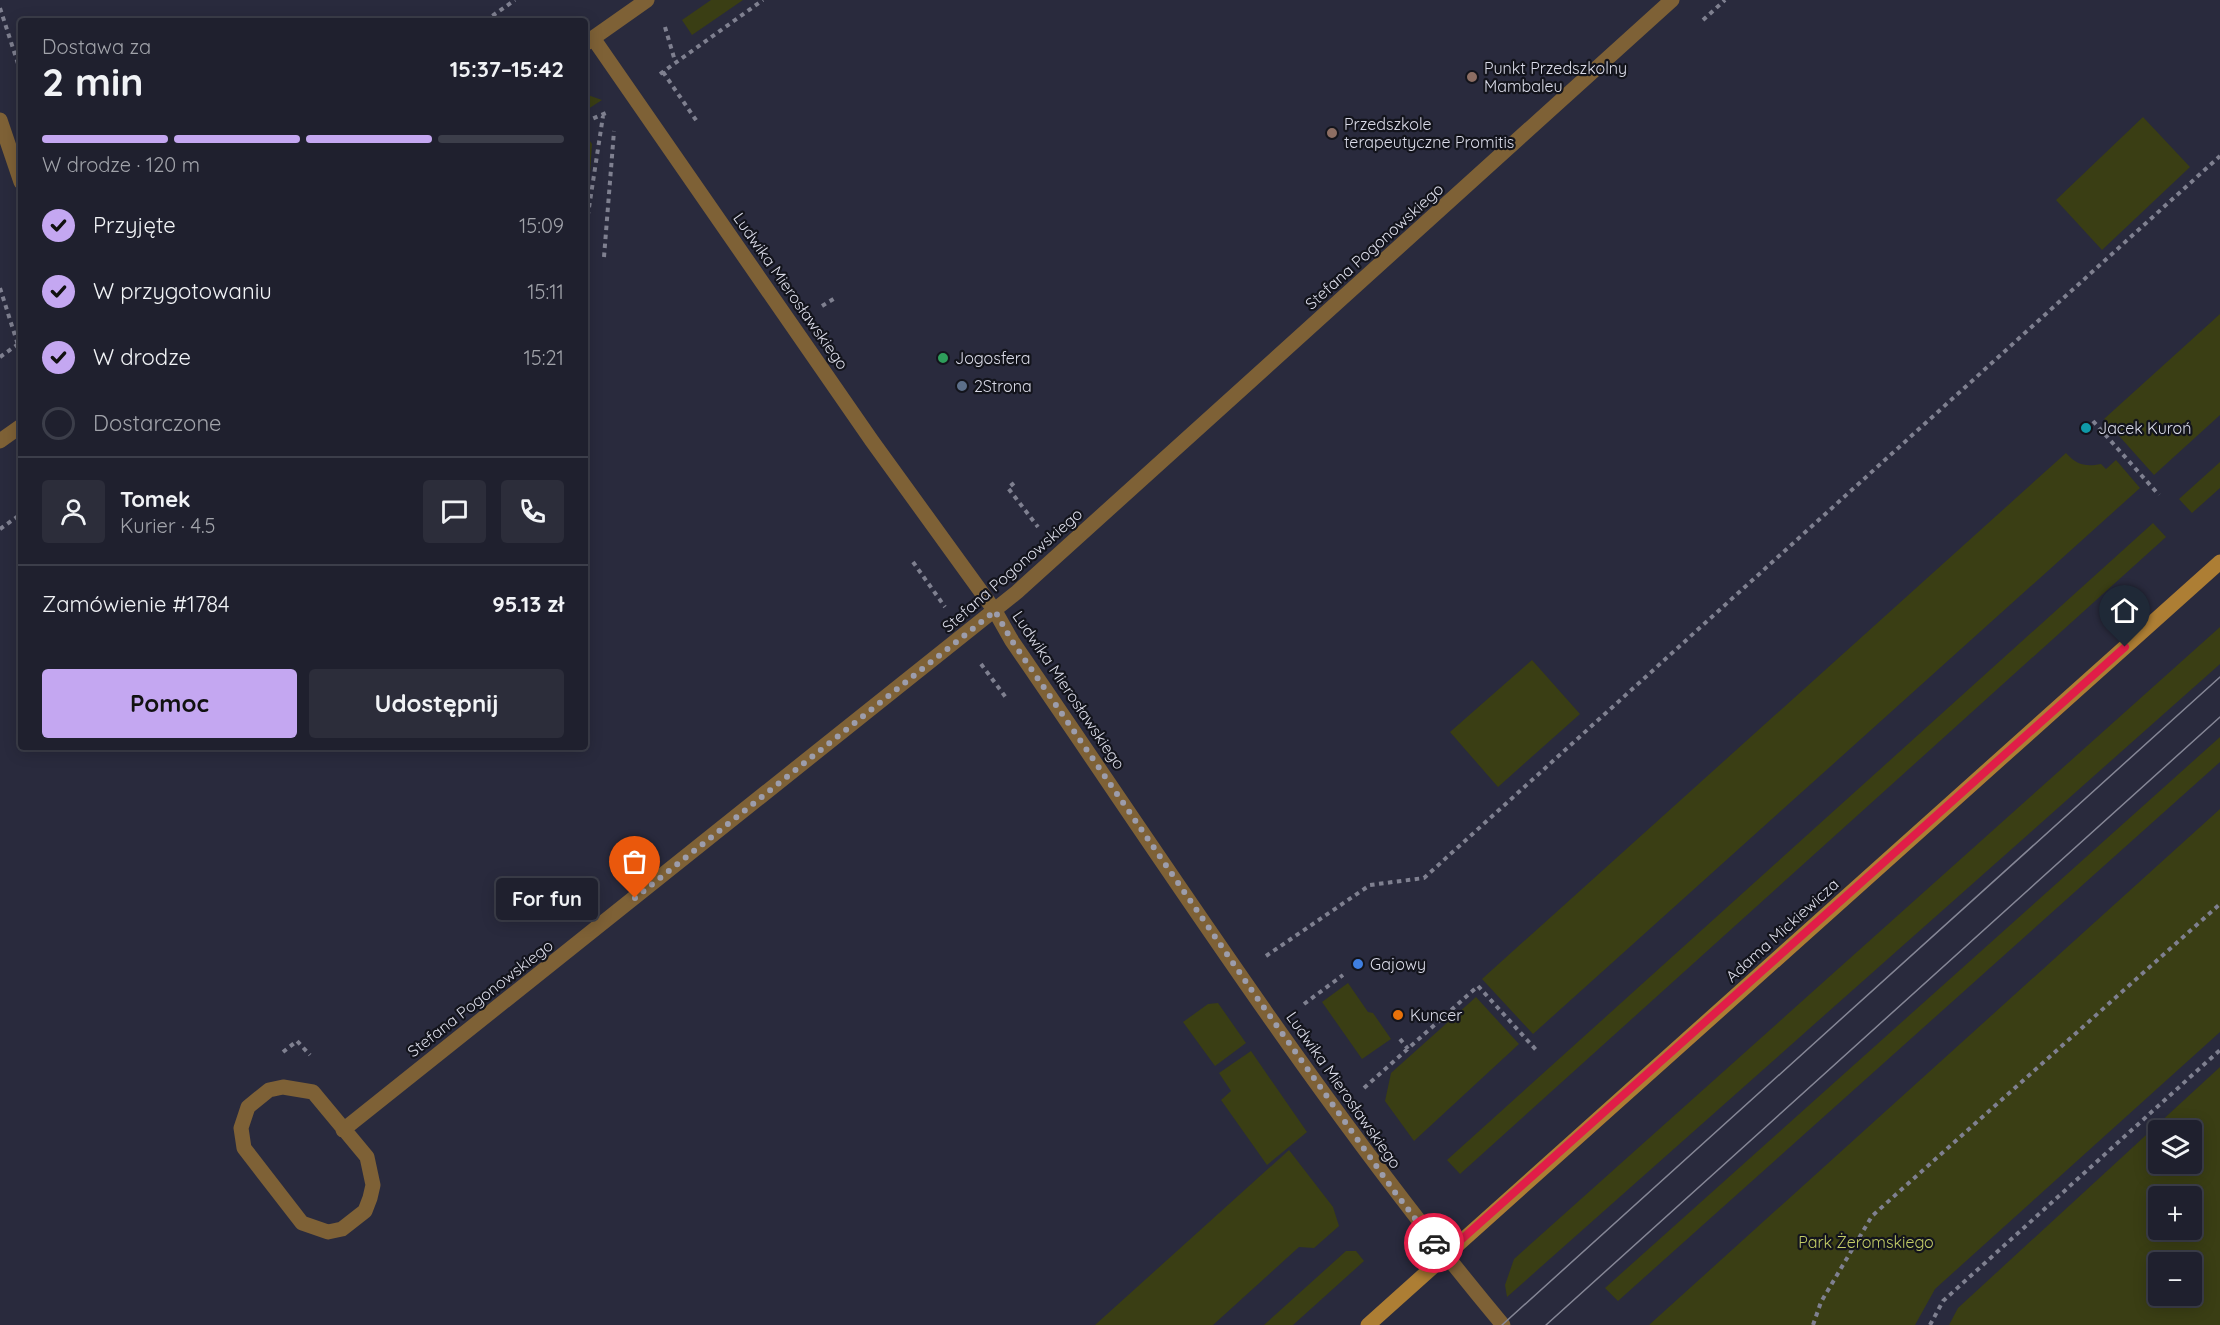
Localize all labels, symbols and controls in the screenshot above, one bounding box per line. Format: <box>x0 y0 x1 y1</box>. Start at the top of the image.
text: Dostawa za <box>42 34 151 59</box>
text: 15:37–15:42 <box>450 55 564 83</box>
text: 2 min <box>42 57 144 106</box>
place label: Punkt Przedszkolny Mambaleu <box>1484 58 1627 96</box>
marker: Punkt Przedszkolny Mambaleu <box>1465 70 1479 84</box>
place label: Przedszkole terapeutyczne Promitis <box>1344 114 1514 152</box>
marker: Przedszkole terapeutyczne Promitis <box>1325 126 1339 140</box>
text: W drodze · 120 m <box>42 152 200 177</box>
street label: Stefana Pogonowskiego <box>1301 179 1447 313</box>
icon: check <box>42 209 75 242</box>
street label: Ludwika Mierosławskiego <box>729 209 853 373</box>
text: Przyjęte <box>93 211 176 239</box>
text: 15:09 <box>519 213 564 238</box>
icon: check <box>42 275 75 308</box>
text: W przygotowaniu <box>93 277 272 305</box>
text: 15:11 <box>527 279 564 304</box>
icon: check <box>42 341 75 374</box>
text: W drodze <box>93 343 191 371</box>
text: 15:21 <box>523 345 564 370</box>
place label: Jogosfera <box>955 348 1031 368</box>
marker: Jogosfera <box>936 351 950 365</box>
place label: 2Strona <box>974 376 1032 396</box>
marker: 2Strona <box>955 379 969 393</box>
text: Dostarczone <box>93 409 222 437</box>
place label: Jacek Kuroń <box>2098 418 2192 438</box>
marker: Jacek Kuroń <box>2079 421 2093 435</box>
button: person <box>42 480 105 543</box>
button: chat <box>423 480 486 543</box>
button: phone <box>501 480 564 543</box>
text: Tomek <box>120 485 191 513</box>
street label: Stefana Pogonowskiego <box>938 504 1086 636</box>
text: Kurier · 4.5 <box>120 513 216 538</box>
pin <box>2099 585 2150 647</box>
text: Zamówienie #1784 <box>42 590 230 618</box>
text: 95.13 zł <box>492 590 564 618</box>
icon: home <box>2108 594 2141 627</box>
street label: Ludwika Mierosławskiego <box>1008 607 1130 773</box>
button: Pomoc <box>42 669 297 738</box>
button: Udostępnij <box>309 669 564 738</box>
pin <box>609 836 660 898</box>
icon: bag <box>618 845 651 878</box>
street label: Adama Mickiewicza <box>1721 874 1843 986</box>
callout: For fun <box>497 877 599 919</box>
text: For fun <box>512 886 582 911</box>
street label: Stefana Pogonowskiego <box>403 935 557 1061</box>
place label: Gajowy <box>1370 954 1426 974</box>
marker: Gajowy <box>1351 957 1365 971</box>
place label: Kuncer <box>1410 1005 1462 1025</box>
street label: Ludwika Mierosławskiego <box>1282 1008 1406 1172</box>
marker: Kuncer <box>1391 1008 1405 1022</box>
map controls <box>2148 1120 2202 1306</box>
button: layers <box>2148 1120 2202 1174</box>
button: + <box>2148 1186 2202 1240</box>
courier <box>1404 1213 1464 1273</box>
icon: car <box>1418 1227 1451 1260</box>
park label: Park Żeromskiego <box>1798 1232 1934 1252</box>
button: − <box>2148 1252 2202 1306</box>

